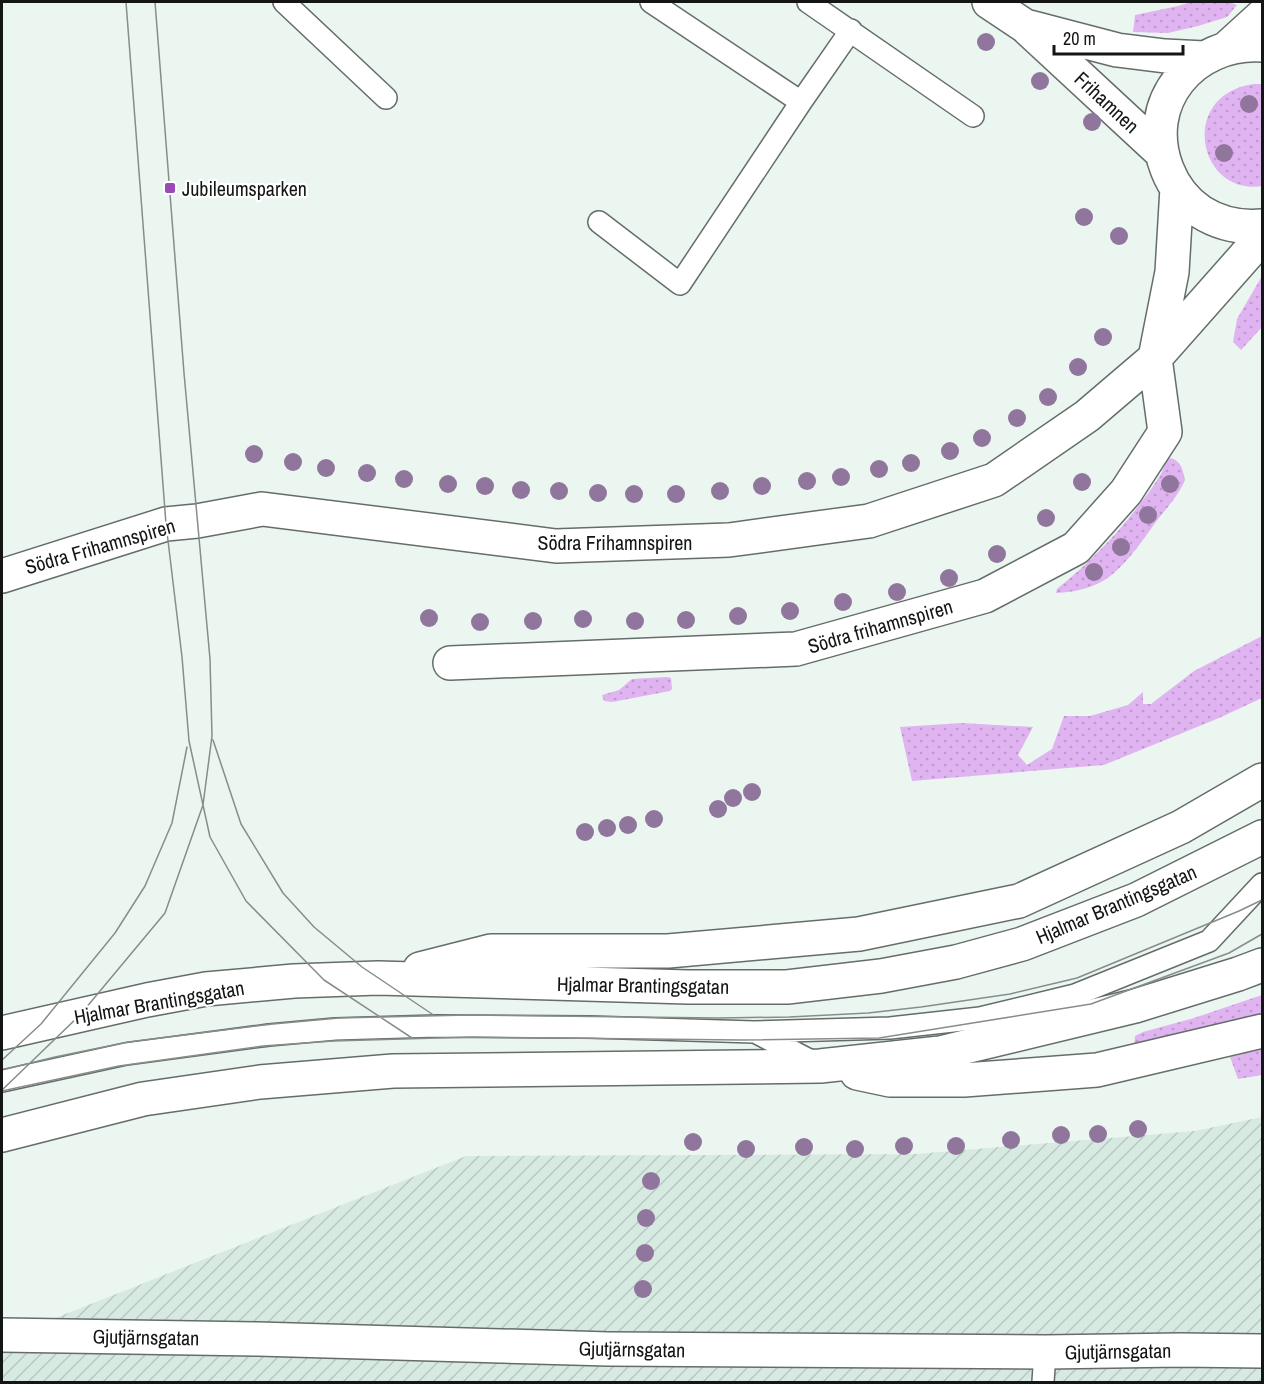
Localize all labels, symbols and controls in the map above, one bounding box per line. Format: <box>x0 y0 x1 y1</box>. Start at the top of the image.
scale bar <box>1054 18 1183 56</box>
text: 20 m <box>1063 26 1096 51</box>
street label: Frihamnen <box>1069 65 1145 139</box>
place label: Jubileumsparken <box>182 175 307 202</box>
marker: Jubileumsparken <box>163 181 177 195</box>
street label: Södra Frihamnspiren <box>22 512 178 580</box>
street label: Södra Frihamnspiren <box>538 529 692 556</box>
street label: Södra frihamnspiren <box>804 592 956 660</box>
street label: Hjalmar Brantingsgatan <box>1031 858 1201 950</box>
street label: Hjalmar Brantingsgatan <box>557 970 729 1000</box>
street label: Hjalmar Brantingsgatan <box>72 974 246 1030</box>
street label: Gjutjärnsgatan <box>92 1323 200 1351</box>
street label: Gjutjärnsgatan <box>578 1335 686 1363</box>
street label: Gjutjärnsgatan <box>1064 1337 1172 1365</box>

